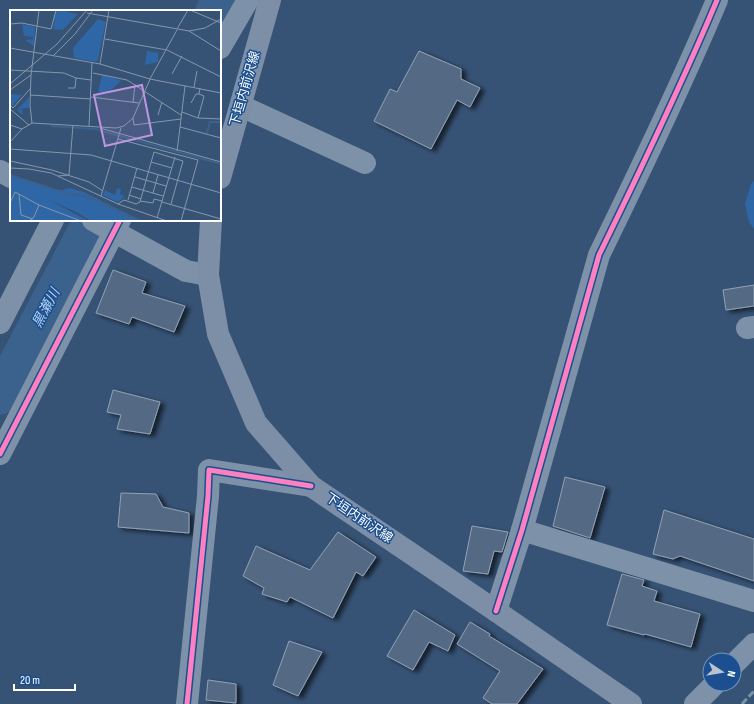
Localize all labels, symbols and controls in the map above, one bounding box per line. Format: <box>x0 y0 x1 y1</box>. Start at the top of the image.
inset map <box>10 10 221 221</box>
street label: 下垣内前沢線 <box>227 49 263 129</box>
water label: 黒瀬川 <box>29 284 64 331</box>
street label: 下垣内前沢線 <box>322 490 396 546</box>
north arrow <box>702 652 742 692</box>
scale bar <box>14 666 75 692</box>
text: N <box>724 670 738 678</box>
text: 20 m <box>20 673 40 688</box>

